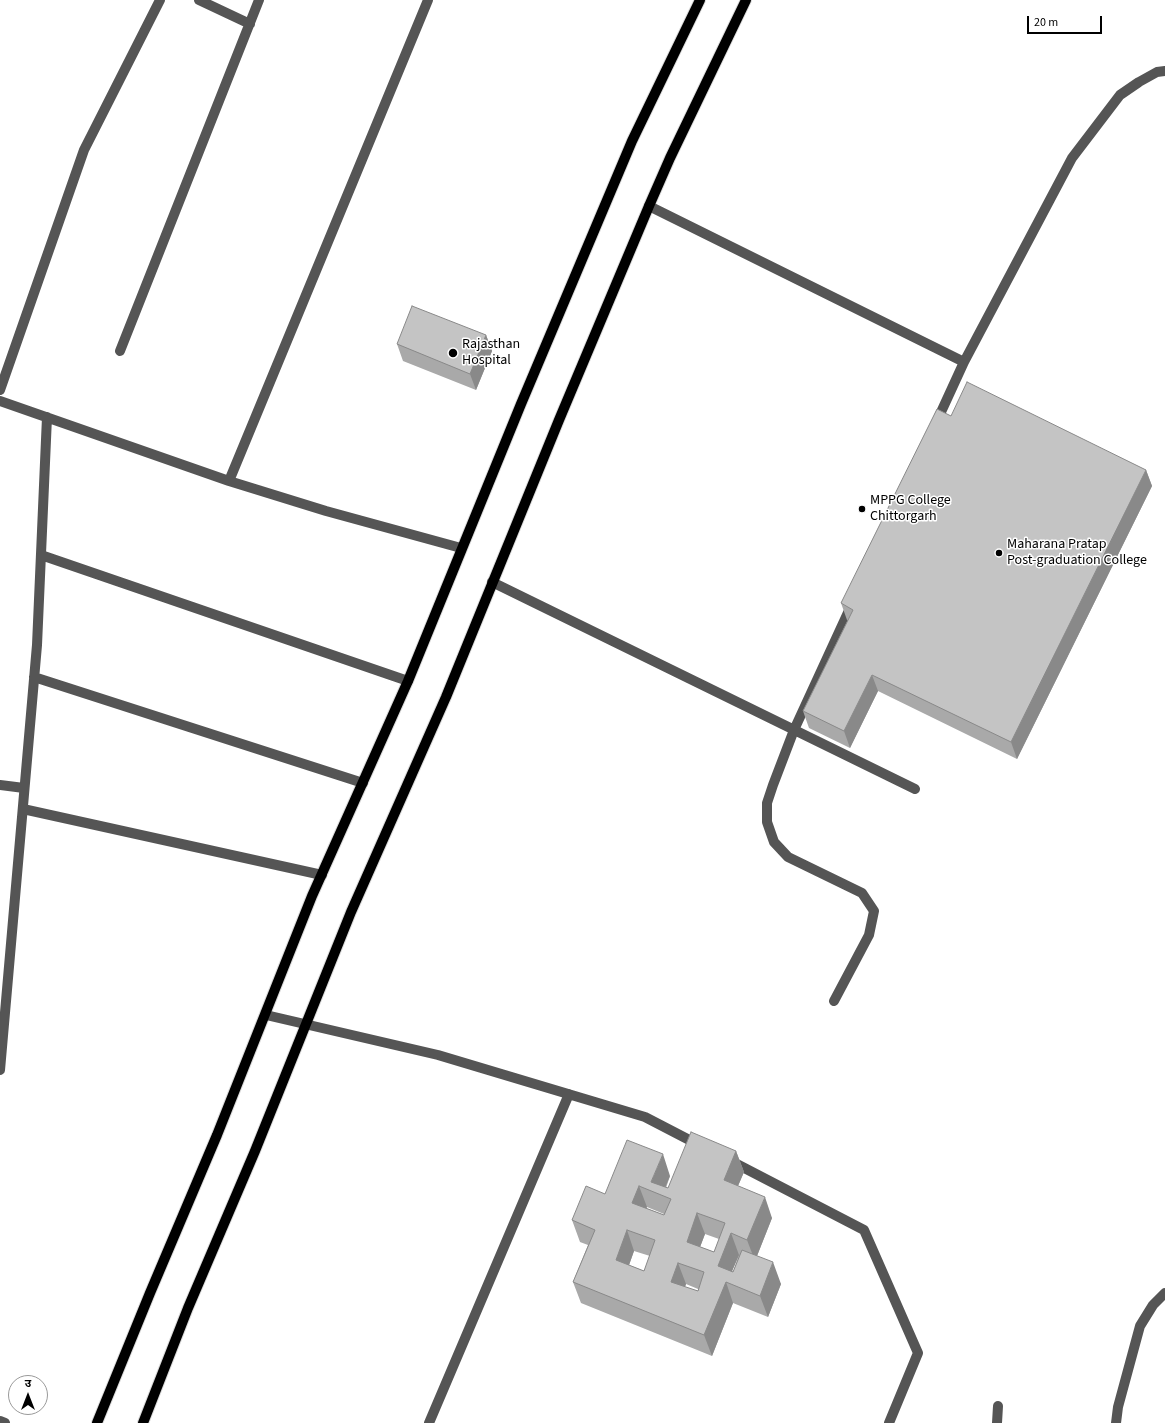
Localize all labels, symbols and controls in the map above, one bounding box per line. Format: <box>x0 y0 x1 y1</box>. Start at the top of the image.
scale bar <box>1029 8 1104 34</box>
text: 20 m <box>1034 14 1058 31</box>
place label: Rajasthan Hospital <box>462 337 520 370</box>
marker: Rajasthan Hospital <box>447 347 459 359</box>
place label: MPPG College Chittorgarh <box>870 493 951 526</box>
marker: MPPG College Chittorgarh <box>857 504 867 514</box>
place label: Maharana Pratap Post-graduation College <box>1007 537 1147 570</box>
marker: Maharana Pratap Post-graduation College <box>994 548 1004 558</box>
north arrow <box>8 1375 48 1415</box>
text: उ <box>25 1376 31 1391</box>

